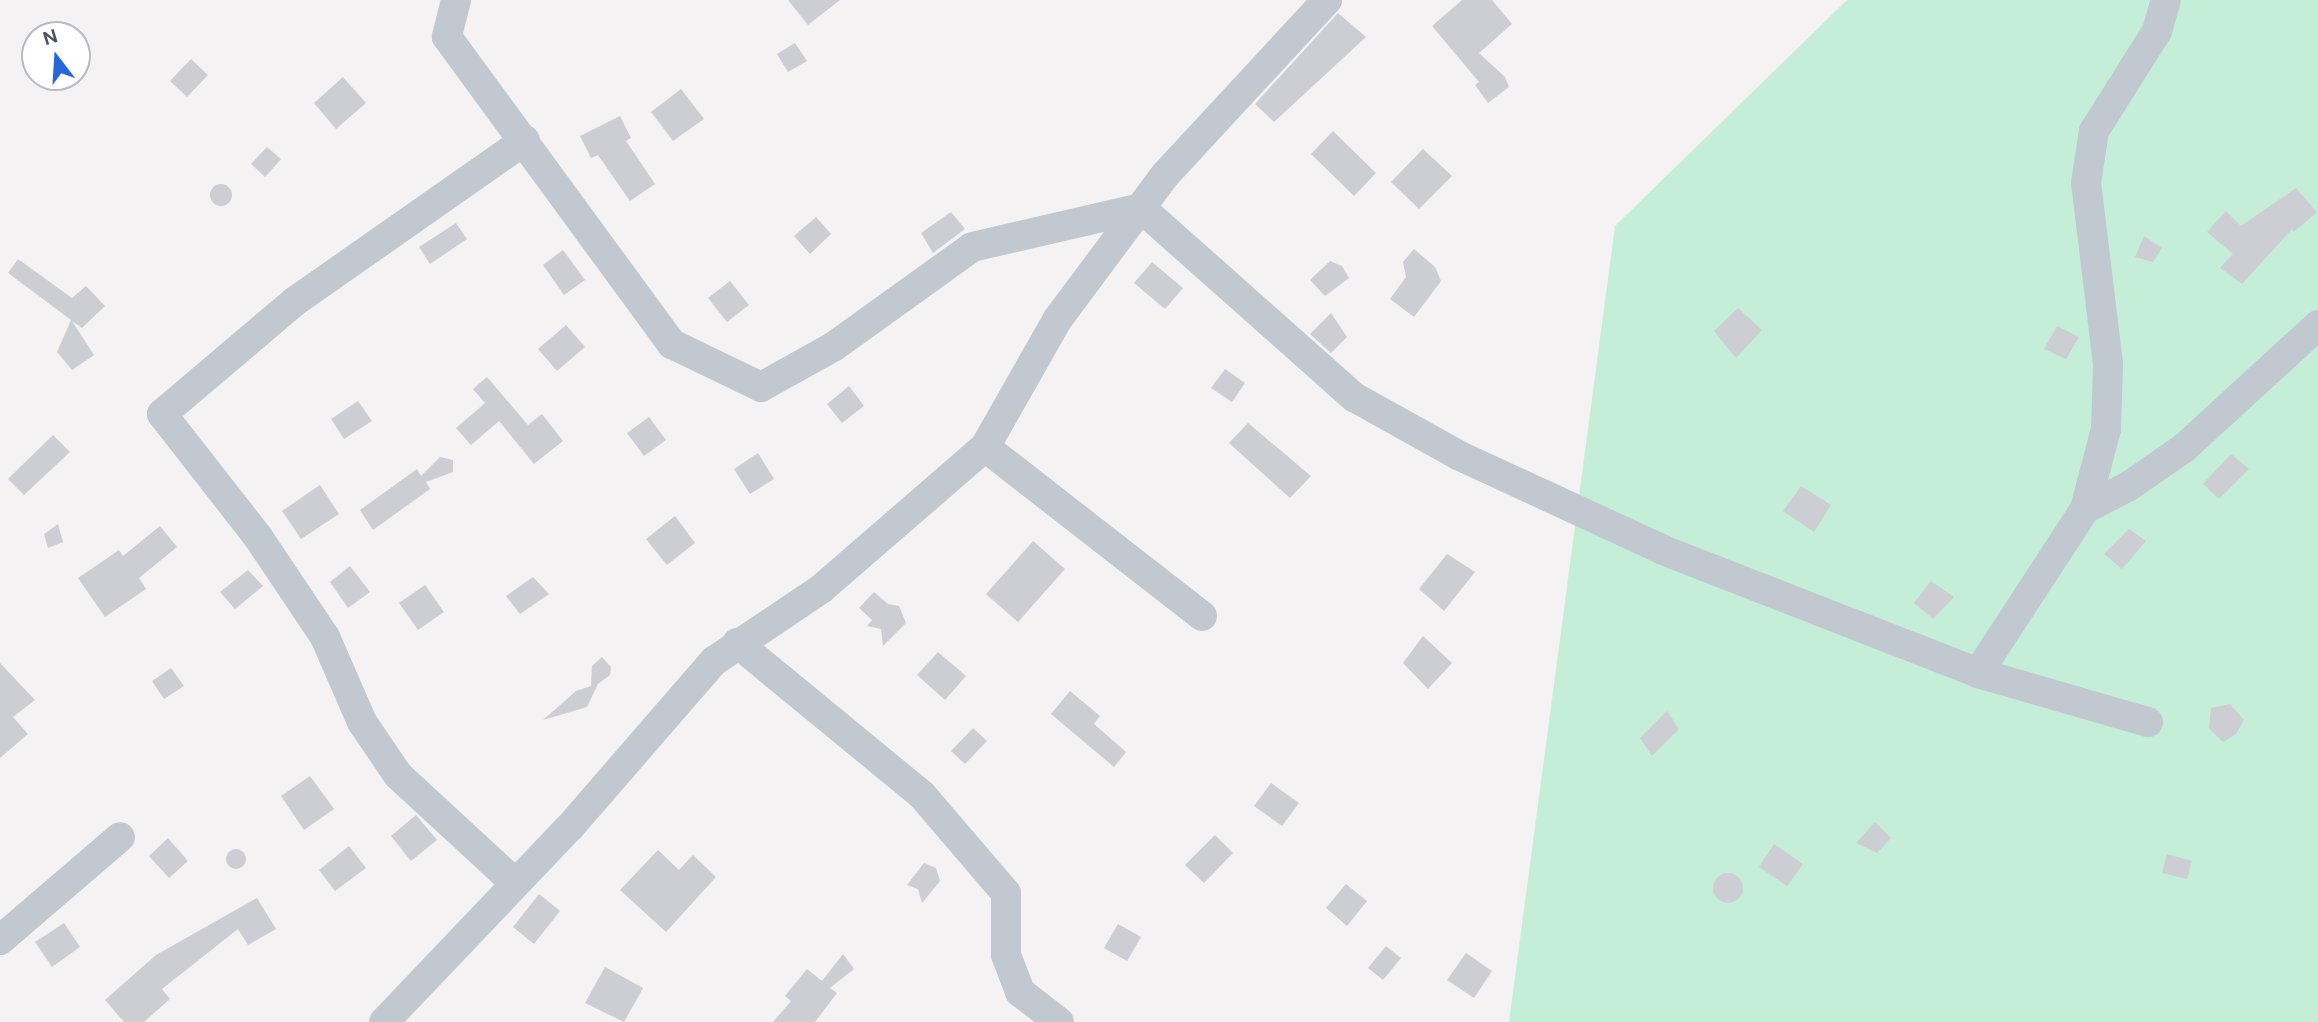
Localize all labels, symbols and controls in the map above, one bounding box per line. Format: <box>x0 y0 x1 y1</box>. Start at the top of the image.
north arrow <box>21 21 91 91</box>
text: N <box>40 23 61 51</box>

